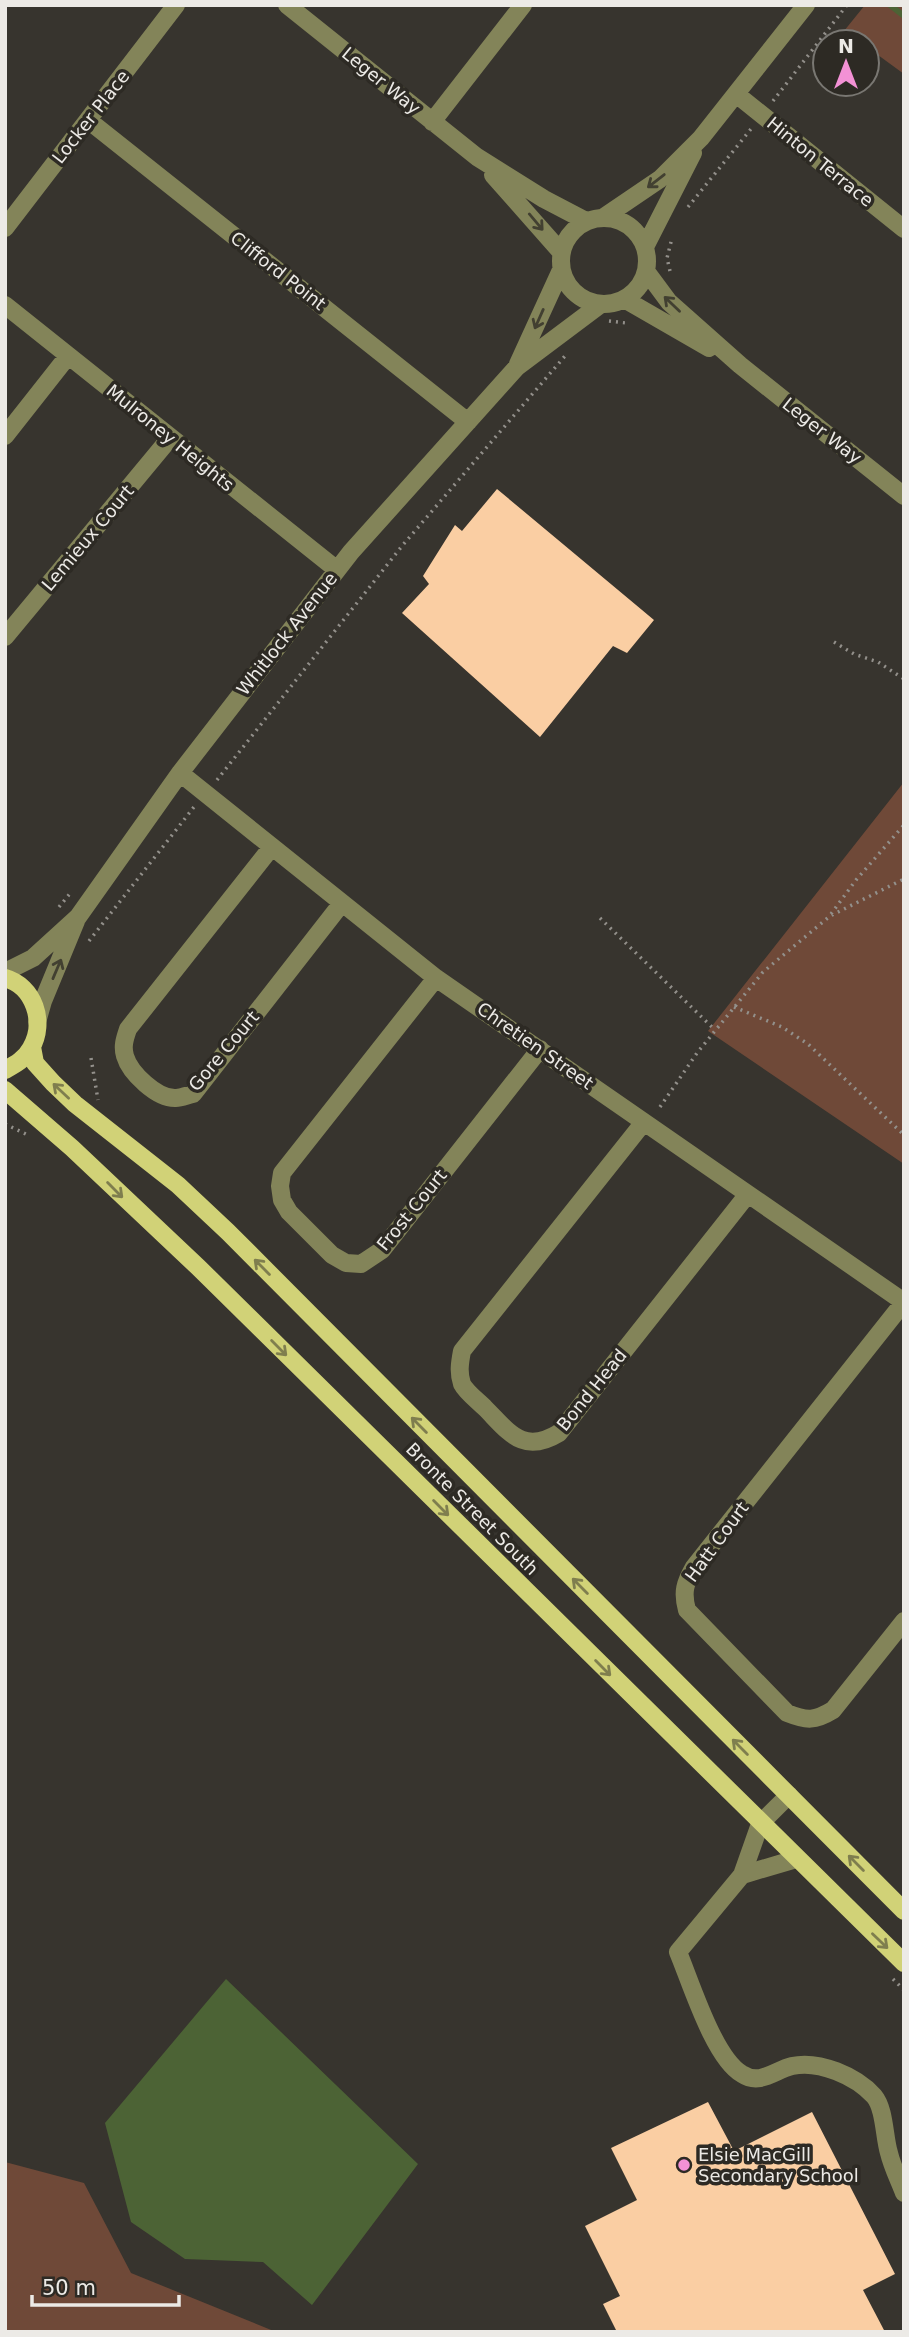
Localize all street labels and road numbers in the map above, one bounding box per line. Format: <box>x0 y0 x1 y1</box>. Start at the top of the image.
street label: Leger Way <box>338 43 425 119</box>
street label: Locker Place <box>48 66 134 167</box>
street label: Hinton Terrace <box>763 112 878 211</box>
street label: Clifford Point <box>227 227 330 314</box>
street label: Mulroney Heights <box>102 380 238 495</box>
street label: Leger Way <box>779 393 866 468</box>
street label: Lemieux Court <box>37 481 138 595</box>
street label: Whitlock Avenue <box>232 568 341 699</box>
street label: Chretien Street <box>473 998 597 1093</box>
street label: Gore Court <box>184 1006 263 1095</box>
street label: Frost Court <box>372 1165 451 1255</box>
street label: Bond Head <box>552 1345 631 1435</box>
street label: Bronte Street South <box>402 1438 543 1579</box>
street label: Hatt Court <box>681 1498 753 1586</box>

